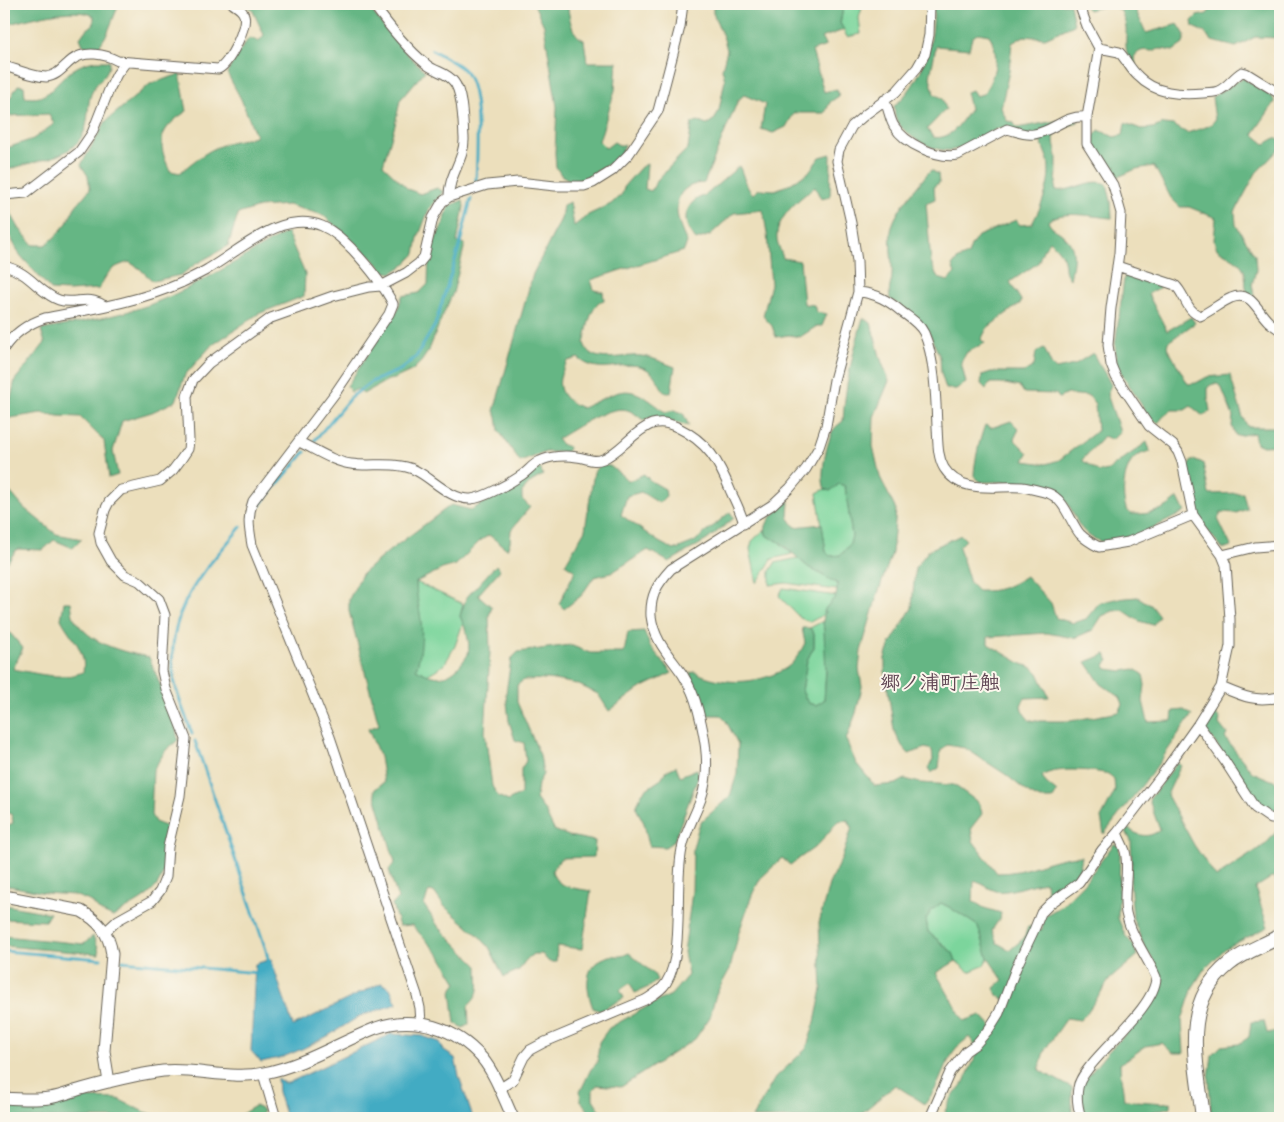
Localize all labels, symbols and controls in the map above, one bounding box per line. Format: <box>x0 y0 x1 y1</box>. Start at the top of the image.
district label: 郷ノ浦町庄触 <box>880 670 1000 699</box>

